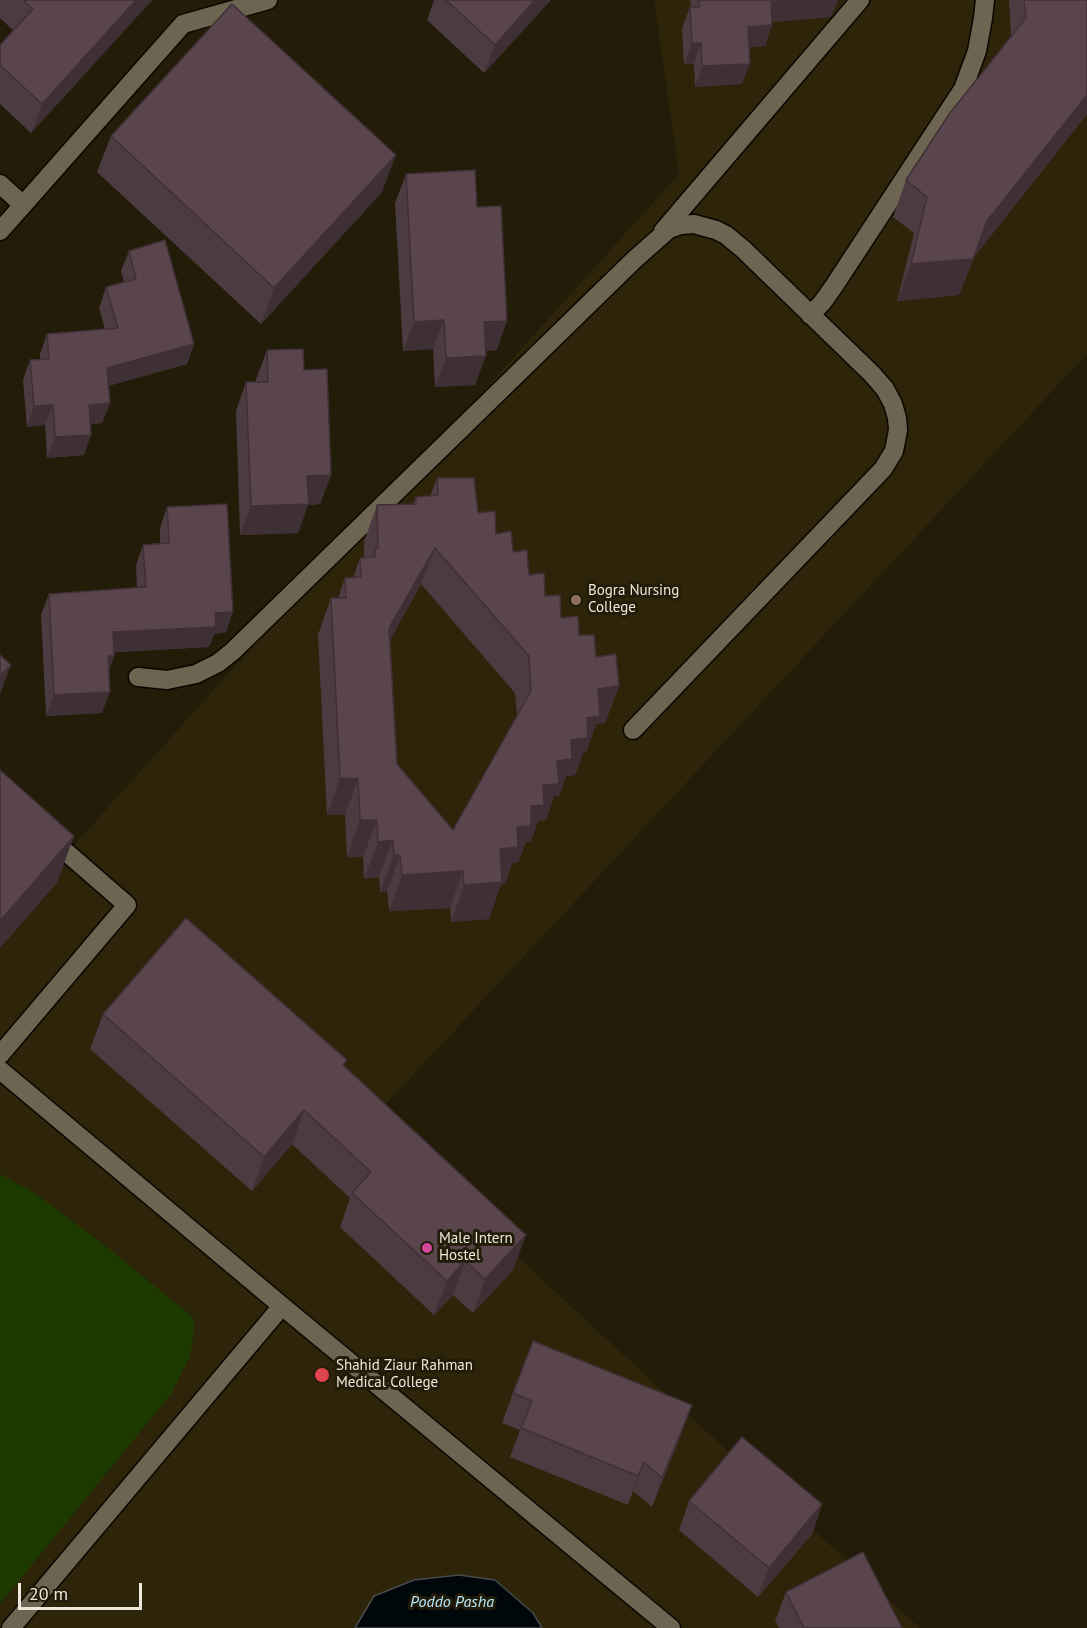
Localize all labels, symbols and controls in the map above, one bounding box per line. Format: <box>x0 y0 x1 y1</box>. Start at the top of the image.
place label: Bogra Nursing College <box>588 582 679 617</box>
marker: Bogra Nursing College <box>569 593 583 607</box>
place label: Male Intern Hostel <box>439 1230 513 1265</box>
marker: Male Intern Hostel <box>420 1241 434 1255</box>
place label: Shahid Ziaur Rahman Medical College <box>336 1357 473 1392</box>
marker: Shahid Ziaur Rahman Medical College <box>313 1366 331 1384</box>
scale bar <box>21 1571 146 1609</box>
text: 20 m <box>29 1582 68 1605</box>
water label: Poddo Pasha <box>410 1592 494 1612</box>

